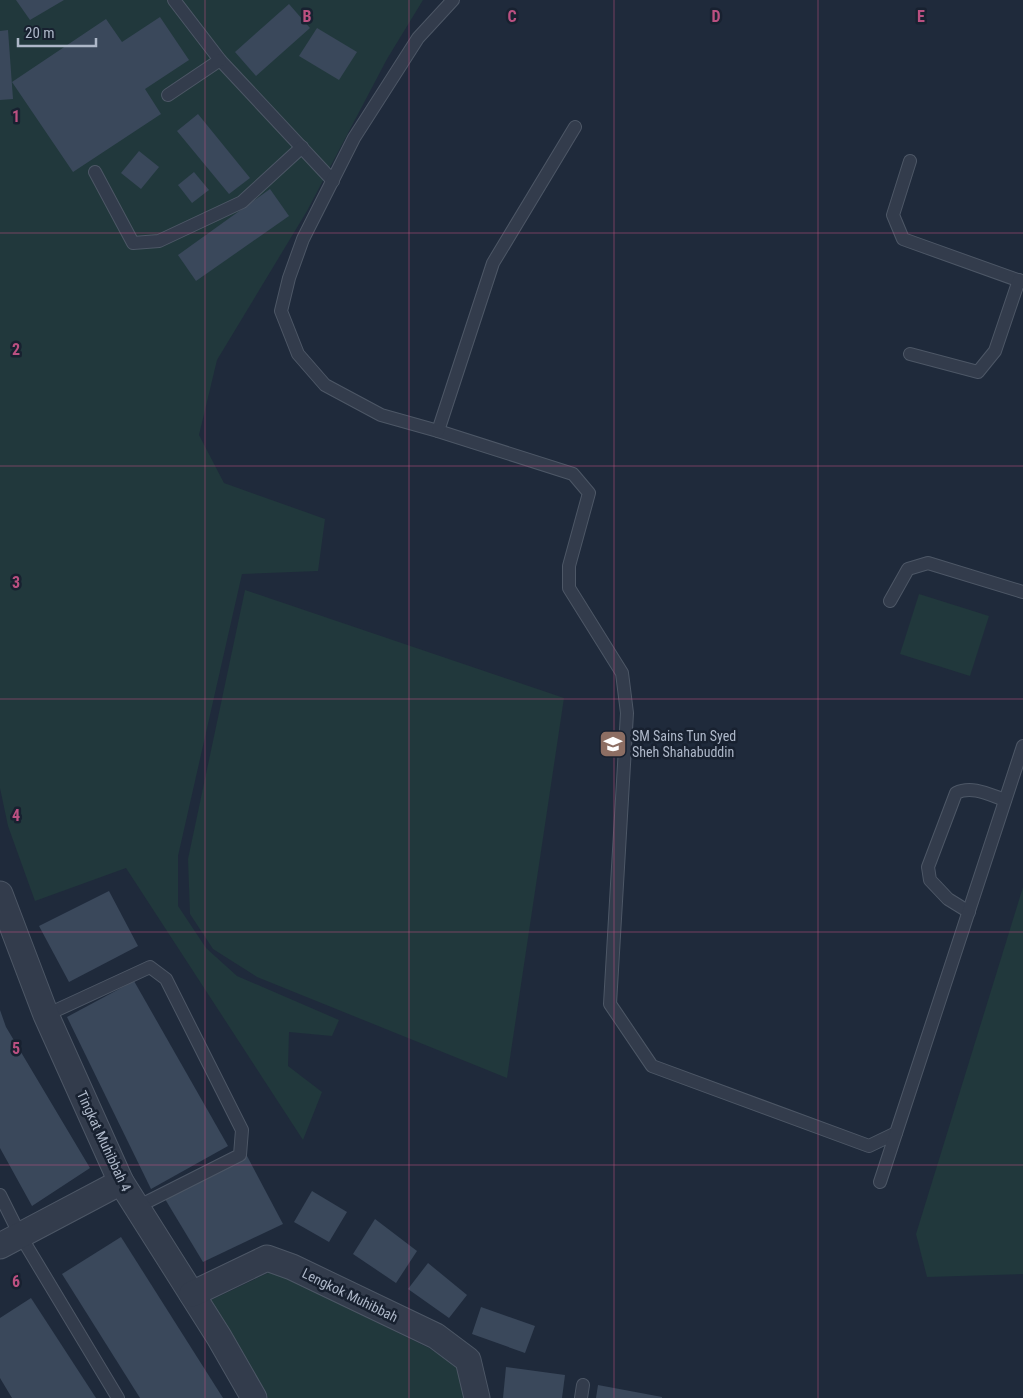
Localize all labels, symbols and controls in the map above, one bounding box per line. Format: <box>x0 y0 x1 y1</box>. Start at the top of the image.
text: B <box>303 7 312 26</box>
text: C <box>507 7 517 26</box>
text: D <box>711 7 721 26</box>
text: E <box>917 7 925 26</box>
scale bar <box>18 15 95 47</box>
text: 20 m <box>25 24 55 42</box>
text: 1 <box>12 107 20 126</box>
text: 2 <box>12 340 20 359</box>
text: 3 <box>12 573 20 592</box>
place label: SM Sains Tun Syed Sheh Shahabuddin <box>632 728 736 760</box>
school or university icon: SM Sains Tun Syed Sheh Shahabuddin <box>598 729 628 759</box>
text: 4 <box>12 806 20 825</box>
text: 5 <box>12 1039 20 1058</box>
street label: Tingkat Muhibbah 4 <box>74 1088 134 1194</box>
street label: Lengkok Muhibbah <box>300 1265 400 1325</box>
text: 6 <box>12 1272 20 1291</box>

